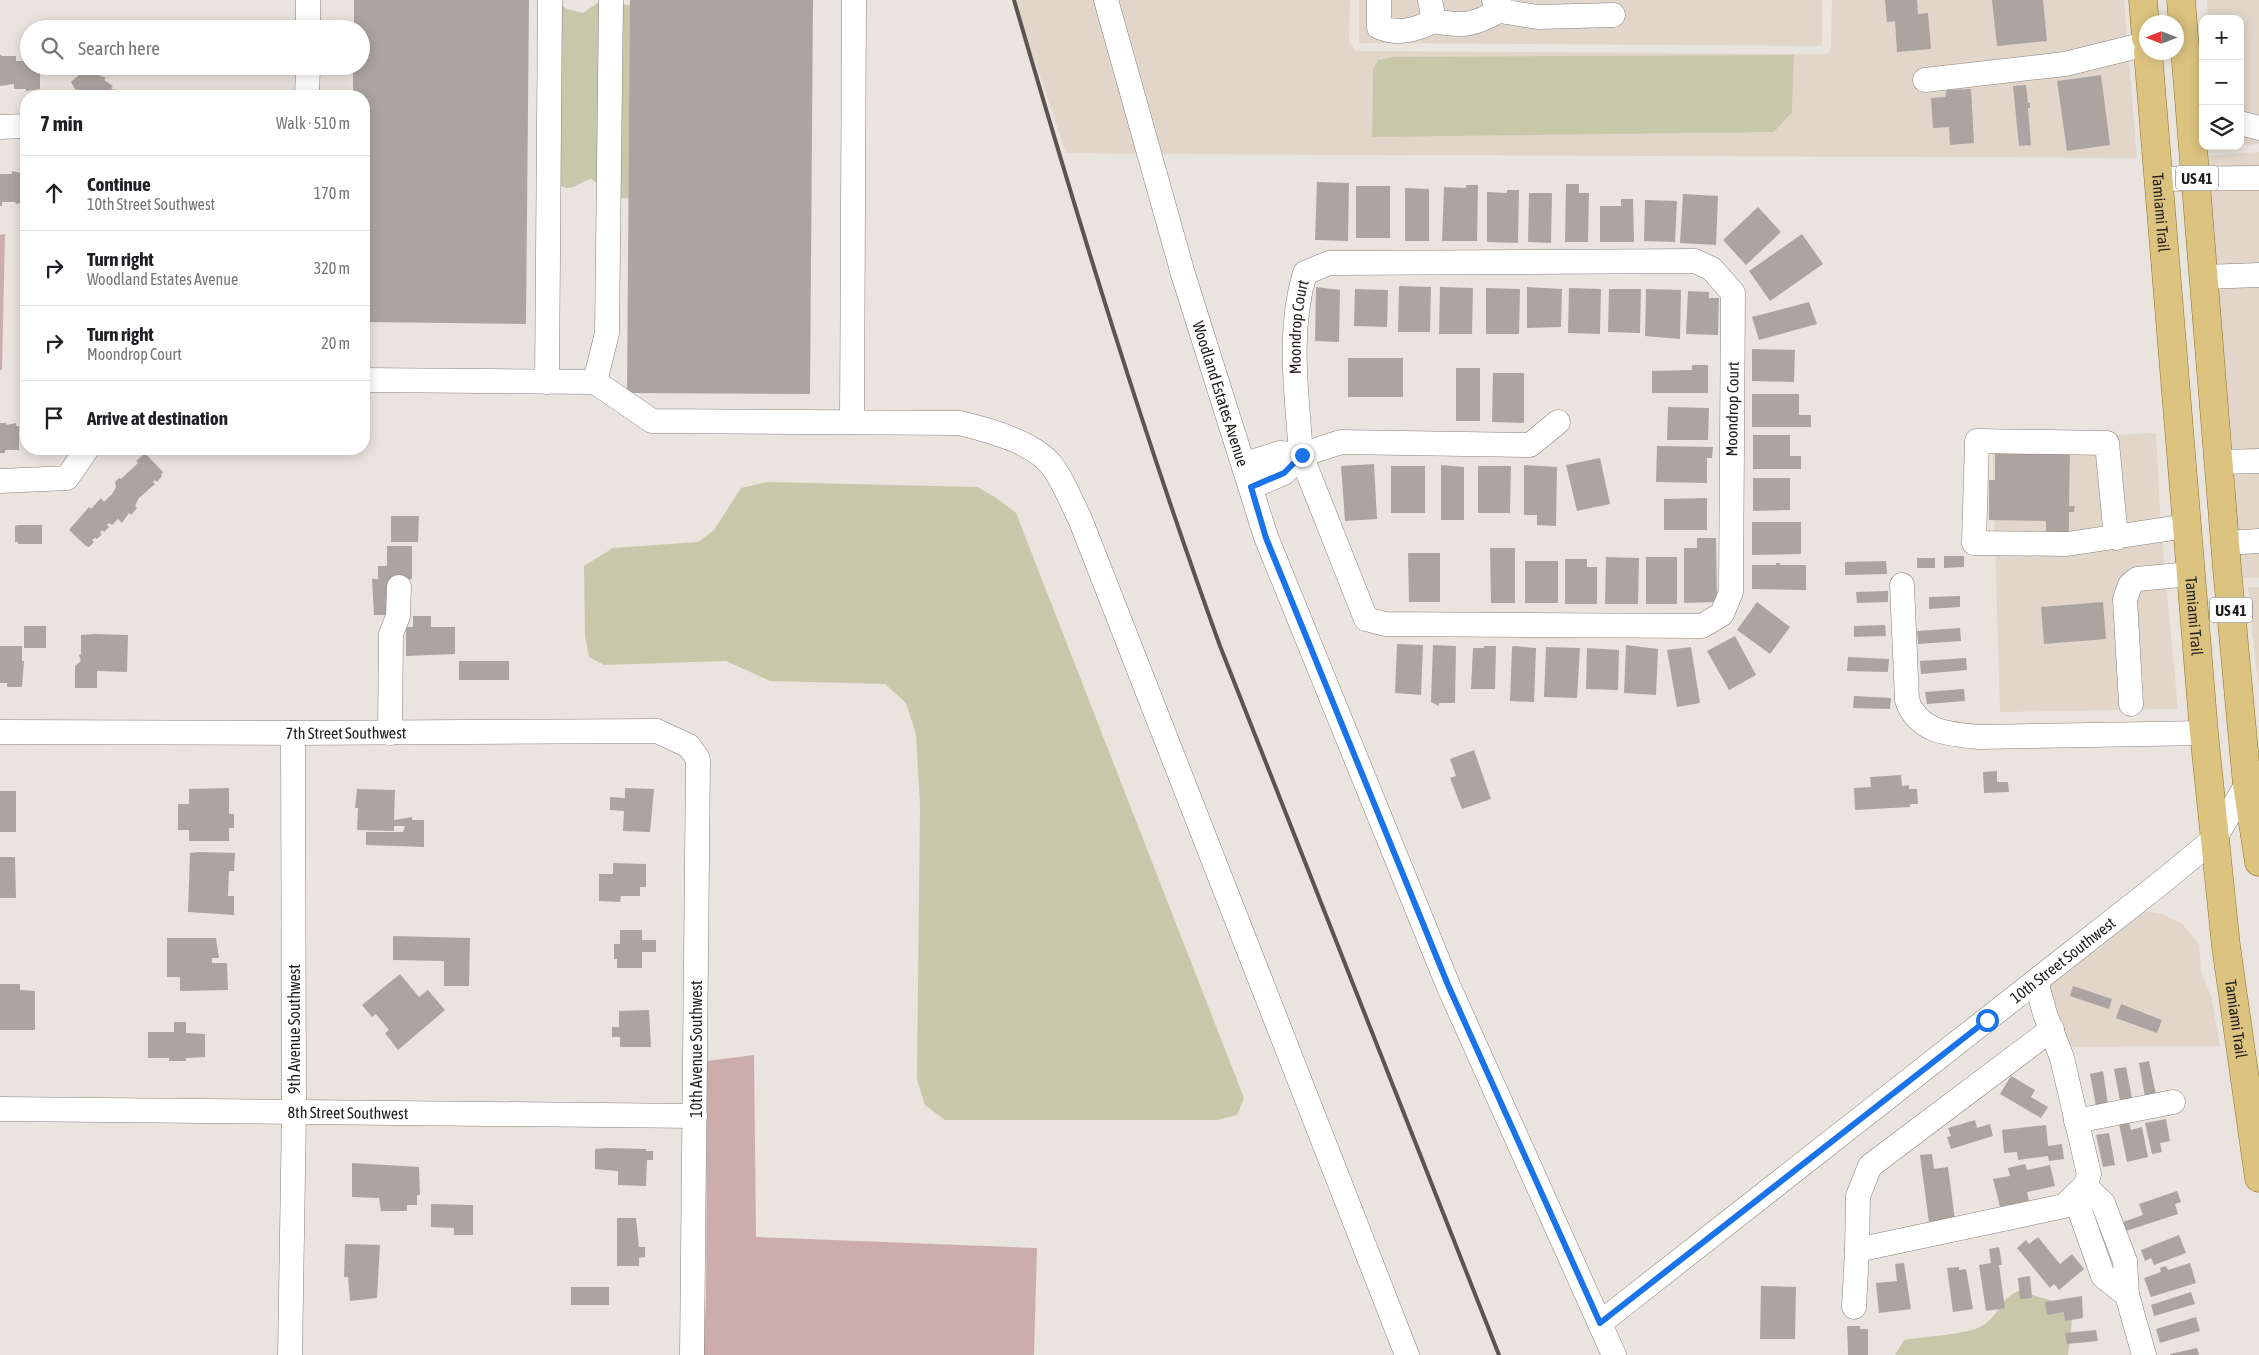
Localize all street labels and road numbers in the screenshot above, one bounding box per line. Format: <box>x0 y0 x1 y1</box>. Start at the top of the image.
road number: US 41 <box>2176 166 2218 190</box>
street label: Tamiami Trail <box>2149 172 2173 253</box>
street label: Moondrop Court <box>1286 277 1312 375</box>
street label: Woodland Estates Avenue <box>1189 319 1252 469</box>
street label: Moondrop Court <box>1722 361 1743 457</box>
street label: Tamiami Trail <box>2182 576 2207 657</box>
road number: US 41 <box>2210 598 2252 622</box>
street label: 7th Street Southwest <box>286 723 407 742</box>
street label: 10th Street Southwest <box>2007 913 2119 1007</box>
street label: 9th Avenue Southwest <box>285 964 303 1094</box>
street label: Tamiami Trail <box>2222 978 2251 1060</box>
street label: 10th Avenue Southwest <box>687 980 705 1118</box>
street label: 8th Street Southwest <box>288 1103 409 1122</box>

